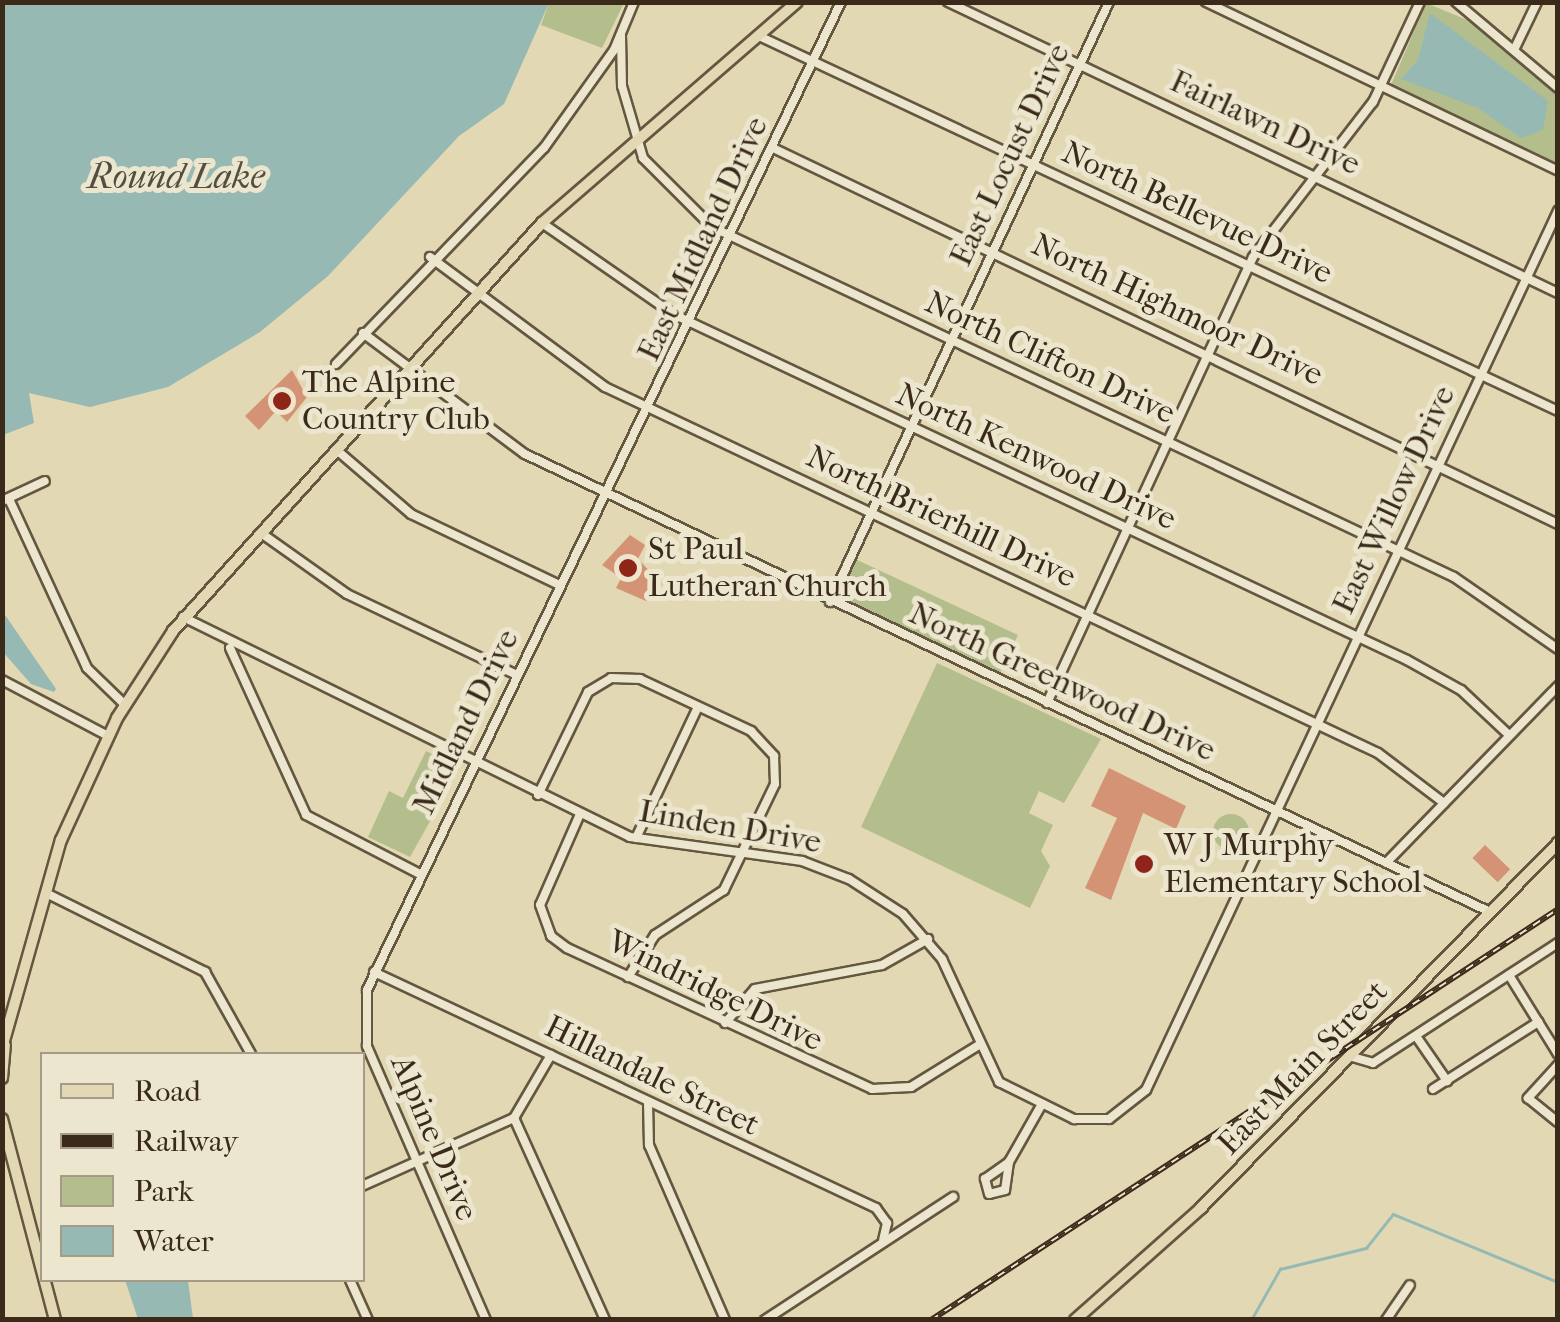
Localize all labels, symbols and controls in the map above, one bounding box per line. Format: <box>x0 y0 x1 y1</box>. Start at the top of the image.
street label: East Locust Drive <box>942 38 1078 272</box>
street label: Fairlawn Drive <box>1164 62 1366 184</box>
street label: East Midland Drive <box>630 111 776 367</box>
street label: North Bellevue Drive <box>1056 133 1338 293</box>
water label: Round Lake <box>88 156 264 198</box>
street label: North Highmoor Drive <box>1025 226 1329 394</box>
street label: North Clifton Drive <box>919 283 1181 433</box>
place label: The Alpine Country Club <box>302 364 490 439</box>
street label: North Kenwood Drive <box>890 375 1182 539</box>
street label: East Willow Drive <box>1324 380 1464 620</box>
marker: The Alpine Country Club <box>271 390 293 412</box>
street label: North Brierhill Drive <box>800 438 1082 596</box>
place label: St Paul Lutheran Church <box>648 531 887 606</box>
marker: St Paul Lutheran Church <box>617 557 639 579</box>
street label: North Greenwood Drive <box>903 594 1221 770</box>
street label: Midland Drive <box>405 623 527 821</box>
street label: Linden Drive <box>636 792 824 862</box>
place label: W J Murphy Elementary School <box>1164 827 1422 902</box>
marker: W J Murphy Elementary School <box>1133 853 1155 875</box>
street label: Windridge Drive <box>601 922 829 1060</box>
street label: East Main Street <box>1210 973 1396 1163</box>
street label: Hillandale Street <box>539 1008 765 1144</box>
street label: Alpine Drive <box>382 1050 486 1226</box>
legend <box>40 1052 365 1282</box>
text: Road <box>134 1074 201 1109</box>
text: Railway <box>134 1124 238 1159</box>
text: Park <box>134 1174 194 1209</box>
text: Water <box>134 1224 214 1259</box>

